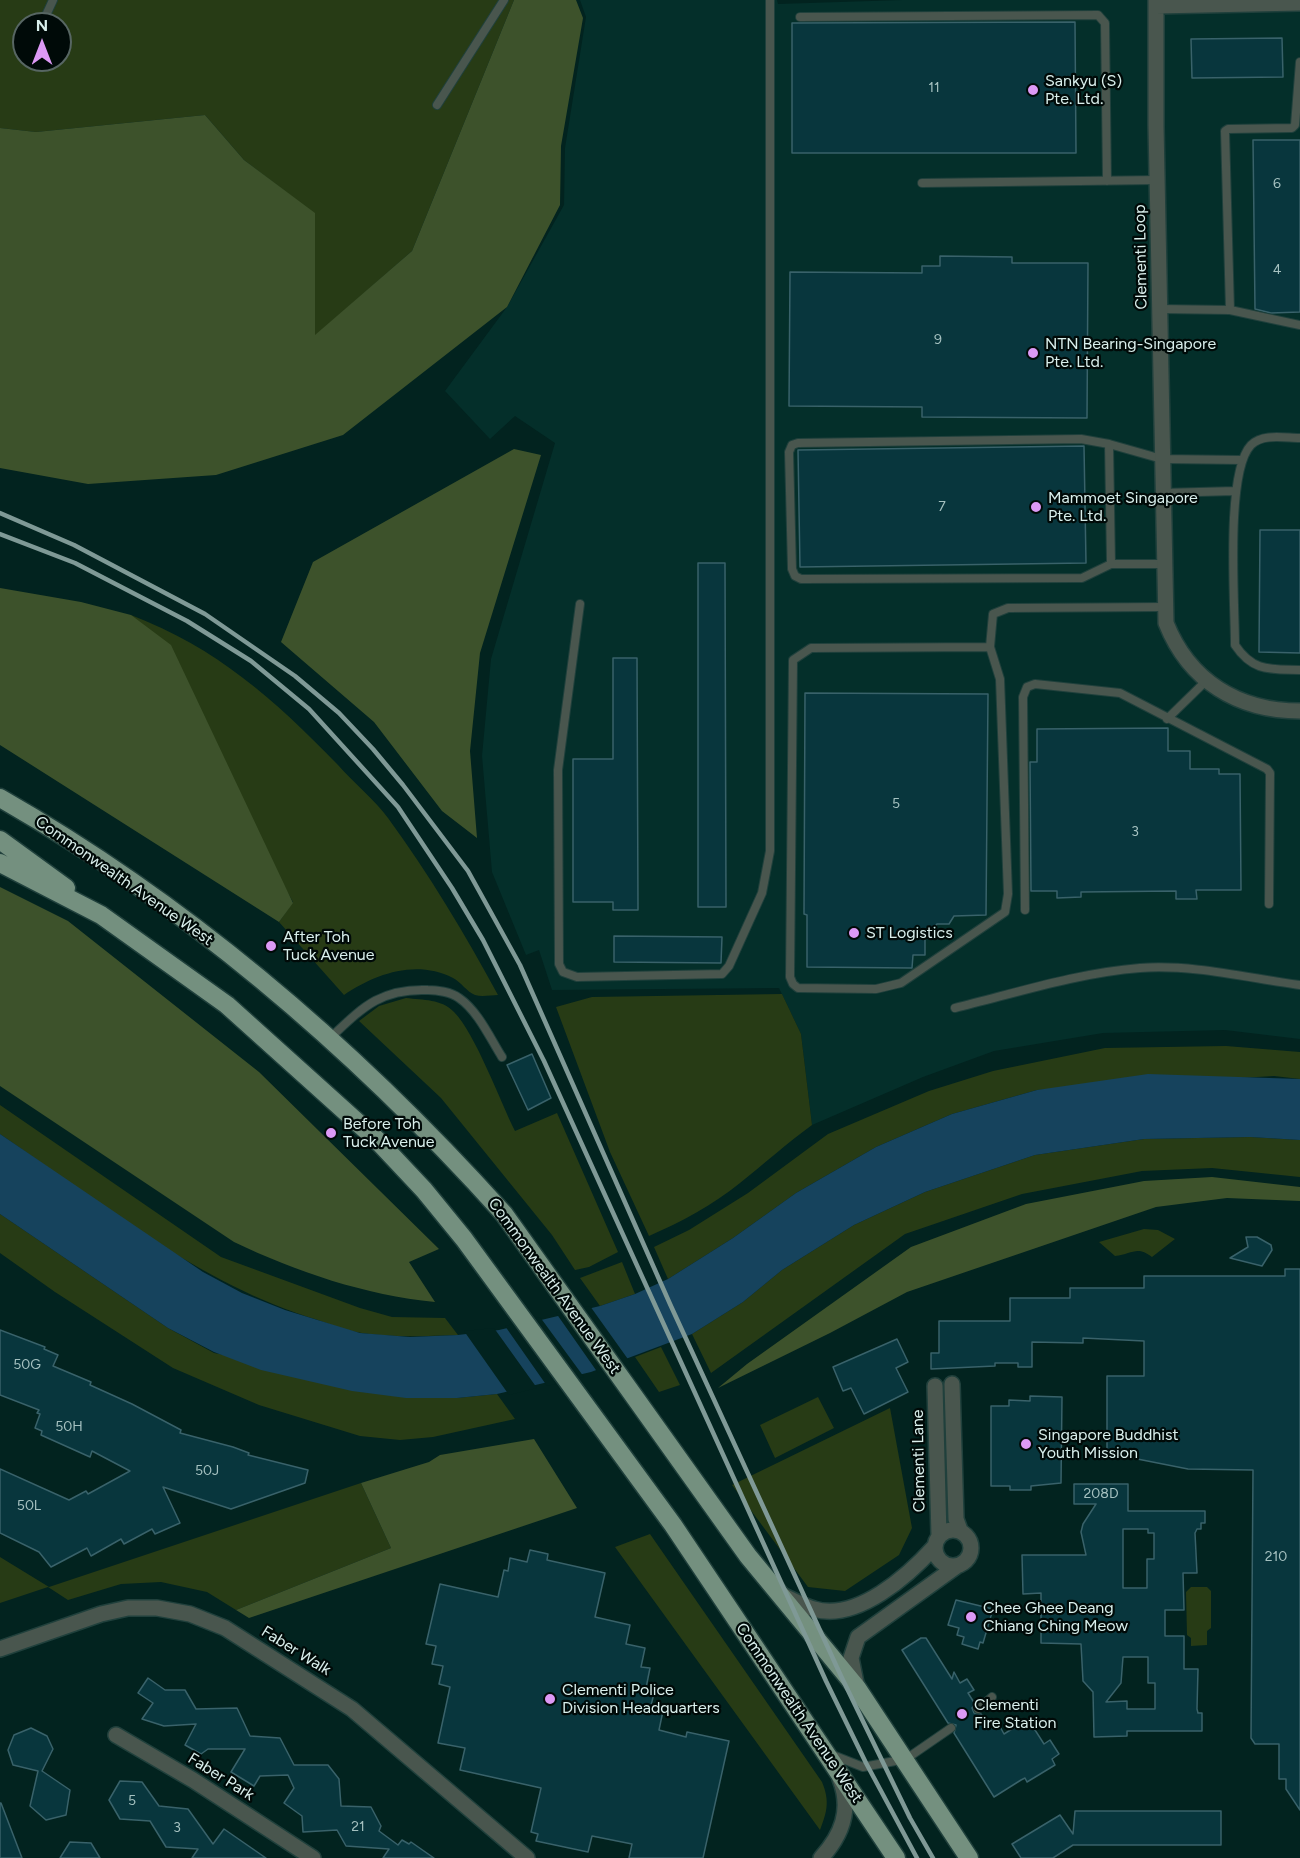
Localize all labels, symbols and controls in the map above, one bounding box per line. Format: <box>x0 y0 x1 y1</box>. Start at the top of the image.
north arrow <box>12 12 72 72</box>
text: N <box>36 16 48 35</box>
place label: Sankyu (S) Pte. Ltd. <box>1045 71 1122 109</box>
house number: 11 <box>928 80 940 96</box>
marker: Sankyu (S) Pte. Ltd. <box>1026 83 1040 97</box>
house number: 6 <box>1273 176 1281 192</box>
street label: Clementi Loop <box>1130 204 1152 310</box>
house number: 4 <box>1273 262 1281 278</box>
house number: 9 <box>934 332 942 348</box>
place label: NTN Bearing-Singapore Pte. Ltd. <box>1045 334 1216 372</box>
marker: NTN Bearing-Singapore Pte. Ltd. <box>1026 346 1040 360</box>
place label: Mammoet Singapore Pte. Ltd. <box>1048 488 1198 526</box>
house number: 7 <box>938 499 946 515</box>
marker: Mammoet Singapore Pte. Ltd. <box>1029 500 1043 514</box>
house number: 5 <box>892 796 900 812</box>
street label: Commonwealth Avenue West <box>31 812 217 950</box>
house number: 3 <box>1131 824 1139 840</box>
place label: ST Logistics <box>866 923 953 943</box>
marker: ST Logistics <box>847 926 861 940</box>
place label: After Toh Tuck Avenue <box>283 927 374 965</box>
marker: After Toh Tuck Avenue <box>264 939 278 953</box>
place label: Before Toh Tuck Avenue <box>343 1114 434 1152</box>
marker: Before Toh Tuck Avenue <box>324 1126 338 1140</box>
street label: Commonwealth Avenue West <box>484 1194 624 1378</box>
house number: 50G <box>13 1357 41 1373</box>
street label: Clementi Lane <box>909 1409 929 1513</box>
house number: 50H <box>55 1419 83 1435</box>
place label: Singapore Buddhist Youth Mission <box>1038 1425 1178 1463</box>
marker: Singapore Buddhist Youth Mission <box>1019 1437 1033 1451</box>
house number: 50J <box>195 1463 219 1479</box>
house number: 208D <box>1083 1486 1119 1502</box>
house number: 50L <box>17 1498 41 1514</box>
house number: 210 <box>1265 1549 1287 1565</box>
place label: Chee Ghee Deang Chiang Ching Meow <box>983 1598 1128 1636</box>
marker: Chee Ghee Deang Chiang Ching Meow <box>964 1610 978 1624</box>
street label: Commonwealth Avenue West <box>732 1619 866 1807</box>
street label: Faber Walk <box>258 1622 334 1680</box>
place label: Clementi Police Division Headquarters <box>562 1680 720 1718</box>
marker: Clementi Police Division Headquarters <box>543 1692 557 1706</box>
place label: Clementi Fire Station <box>974 1695 1056 1733</box>
marker: Clementi Fire Station <box>955 1707 969 1721</box>
street label: Faber Park <box>184 1749 258 1805</box>
house number: 5 <box>128 1793 136 1809</box>
house number: 21 <box>351 1819 365 1835</box>
house number: 3 <box>173 1820 181 1836</box>

